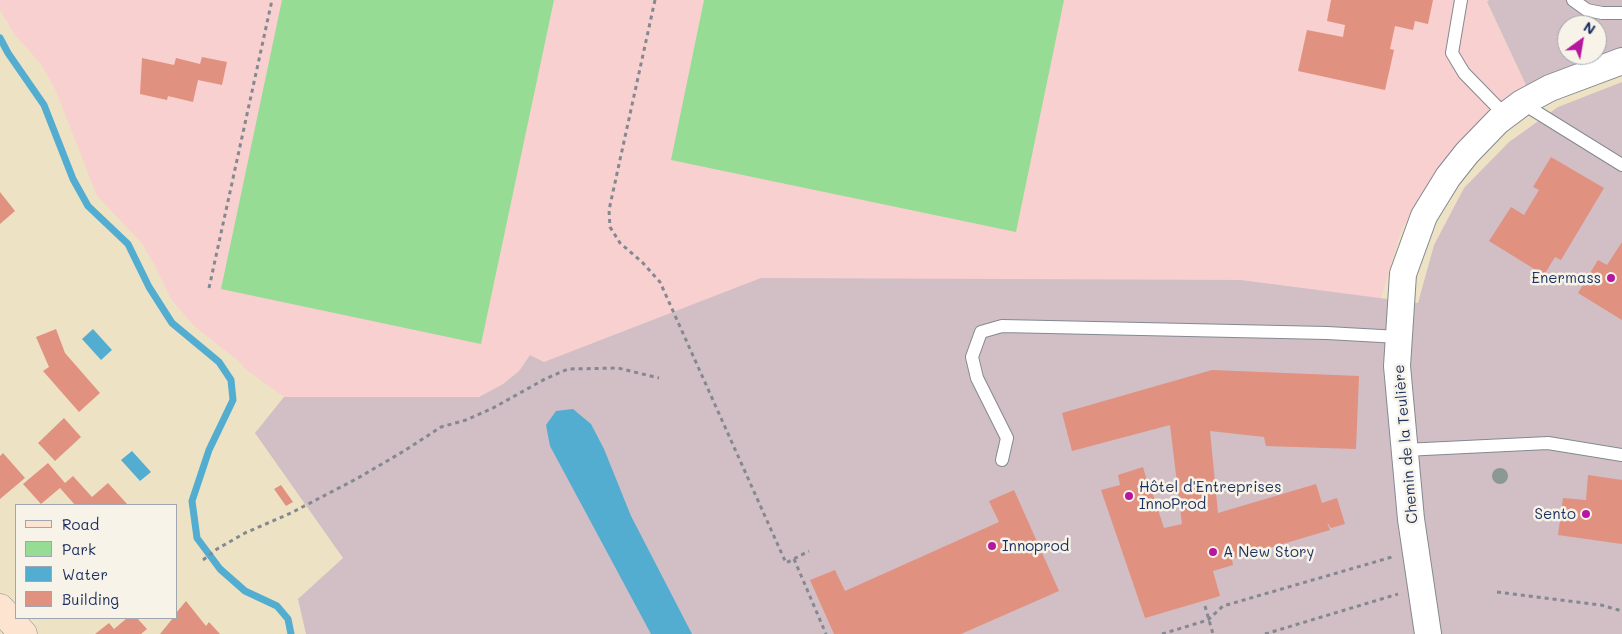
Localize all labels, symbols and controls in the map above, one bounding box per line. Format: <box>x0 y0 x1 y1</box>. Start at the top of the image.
north arrow <box>1557 15 1607 65</box>
text: N <box>1580 17 1599 39</box>
place label: Enermass <box>1531 269 1601 287</box>
marker: Enermass <box>1605 272 1617 284</box>
street label: Chemin de la Teulière <box>1390 364 1422 524</box>
place label: Hôtel d'Entreprises InnoProd <box>1139 478 1281 513</box>
marker: Hôtel d'Entreprises InnoProd <box>1123 490 1135 502</box>
legend <box>15 504 178 619</box>
place label: Sento <box>1534 505 1576 523</box>
marker: Sento <box>1580 508 1592 520</box>
text: Road <box>62 514 99 534</box>
place label: Innoprod <box>1002 537 1069 555</box>
text: Park <box>62 539 96 559</box>
marker: Innoprod <box>986 540 998 552</box>
place label: A New Story <box>1223 543 1314 561</box>
marker: A New Story <box>1207 546 1219 558</box>
text: Water <box>62 564 108 584</box>
text: Building <box>62 589 119 609</box>

